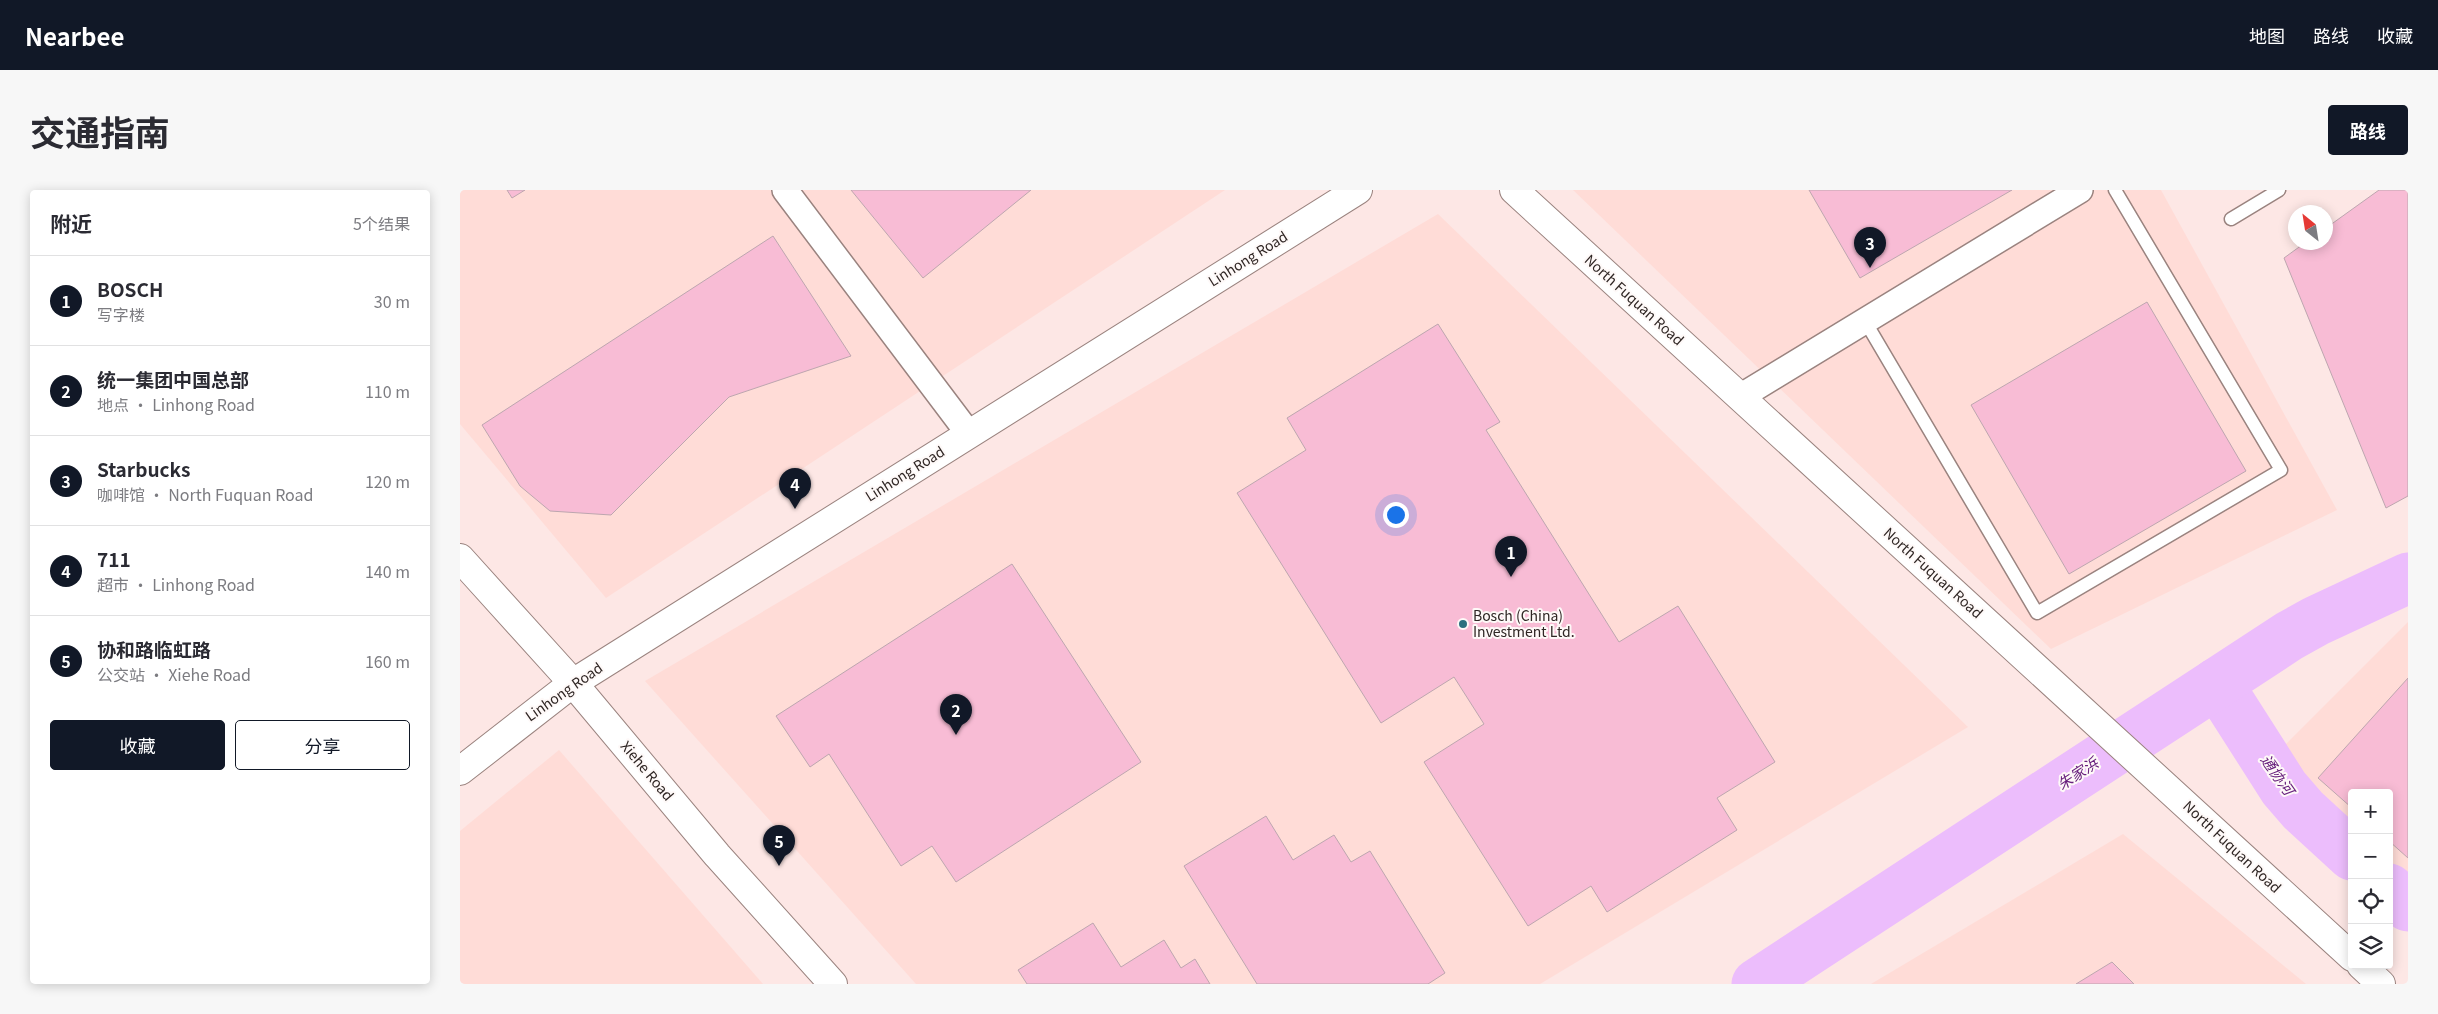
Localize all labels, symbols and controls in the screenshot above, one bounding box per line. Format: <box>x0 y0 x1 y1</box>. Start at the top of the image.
text: Nearbee <box>25 18 124 53</box>
text: 地图 <box>2249 22 2285 48</box>
text: 路线 <box>2313 22 2349 48</box>
text: 收藏 <box>2377 22 2413 48</box>
text: 交通指南 <box>30 105 170 156</box>
button: 路线 <box>2328 105 2408 155</box>
north arrow <box>2288 205 2333 250</box>
text: 附近 <box>50 208 92 238</box>
text: 5个结果 <box>353 211 410 235</box>
street label: Linhong Road <box>1204 226 1291 290</box>
pin: 3 <box>1854 227 1886 268</box>
street label: North Fuquan Road <box>1581 249 1689 349</box>
text: BOSCH <box>97 275 163 302</box>
text: 1 <box>61 289 71 313</box>
text: 30 m <box>374 289 410 313</box>
text: 写字楼 <box>97 302 145 326</box>
text: 统一集团中国总部 <box>97 365 249 392</box>
text: 2 <box>61 379 71 403</box>
text: 110 m <box>365 379 410 403</box>
text: 地点 · Linhong Road <box>97 392 255 416</box>
street label: Linhong Road <box>861 441 948 505</box>
text: Starbucks <box>97 455 190 482</box>
pin: 4 <box>779 468 811 509</box>
text: 3 <box>61 469 71 493</box>
text: 120 m <box>365 469 410 493</box>
text: 咖啡馆 · North Fuquan Road <box>97 482 313 506</box>
your location <box>1383 502 1409 528</box>
street label: North Fuquan Road <box>1880 522 1988 622</box>
pin: 1 <box>1495 536 1527 577</box>
text: 711 <box>97 545 131 572</box>
text: 4 <box>61 559 71 583</box>
text: 140 m <box>365 559 410 583</box>
text: 超市 · Linhong Road <box>97 572 255 596</box>
place label: Bosch (China) Investment Ltd. <box>1473 605 1575 641</box>
marker: Bosch (China) Investment Ltd. <box>1457 618 1469 630</box>
text: 协和路临虹路 <box>97 635 211 662</box>
text: 5 <box>61 649 71 673</box>
text: 160 m <box>365 649 410 673</box>
street label: Linhong Road <box>521 657 606 725</box>
text: 公交站 · Xiehe Road <box>97 662 251 686</box>
pin: 2 <box>940 694 972 735</box>
button: 收藏 <box>50 720 225 770</box>
button: 分享 <box>235 720 410 770</box>
street label: Xiehe Road <box>617 736 679 805</box>
water label: 通协河 <box>2257 750 2301 801</box>
water label: 朱家浜 <box>2053 751 2103 794</box>
map controls <box>2348 789 2393 969</box>
button: + <box>2348 789 2393 834</box>
street label: North Fuquan Road <box>2179 796 2286 897</box>
pin: 5 <box>763 825 795 866</box>
button: − <box>2348 834 2393 879</box>
button: locate <box>2348 879 2393 924</box>
button: layers <box>2348 924 2393 969</box>

